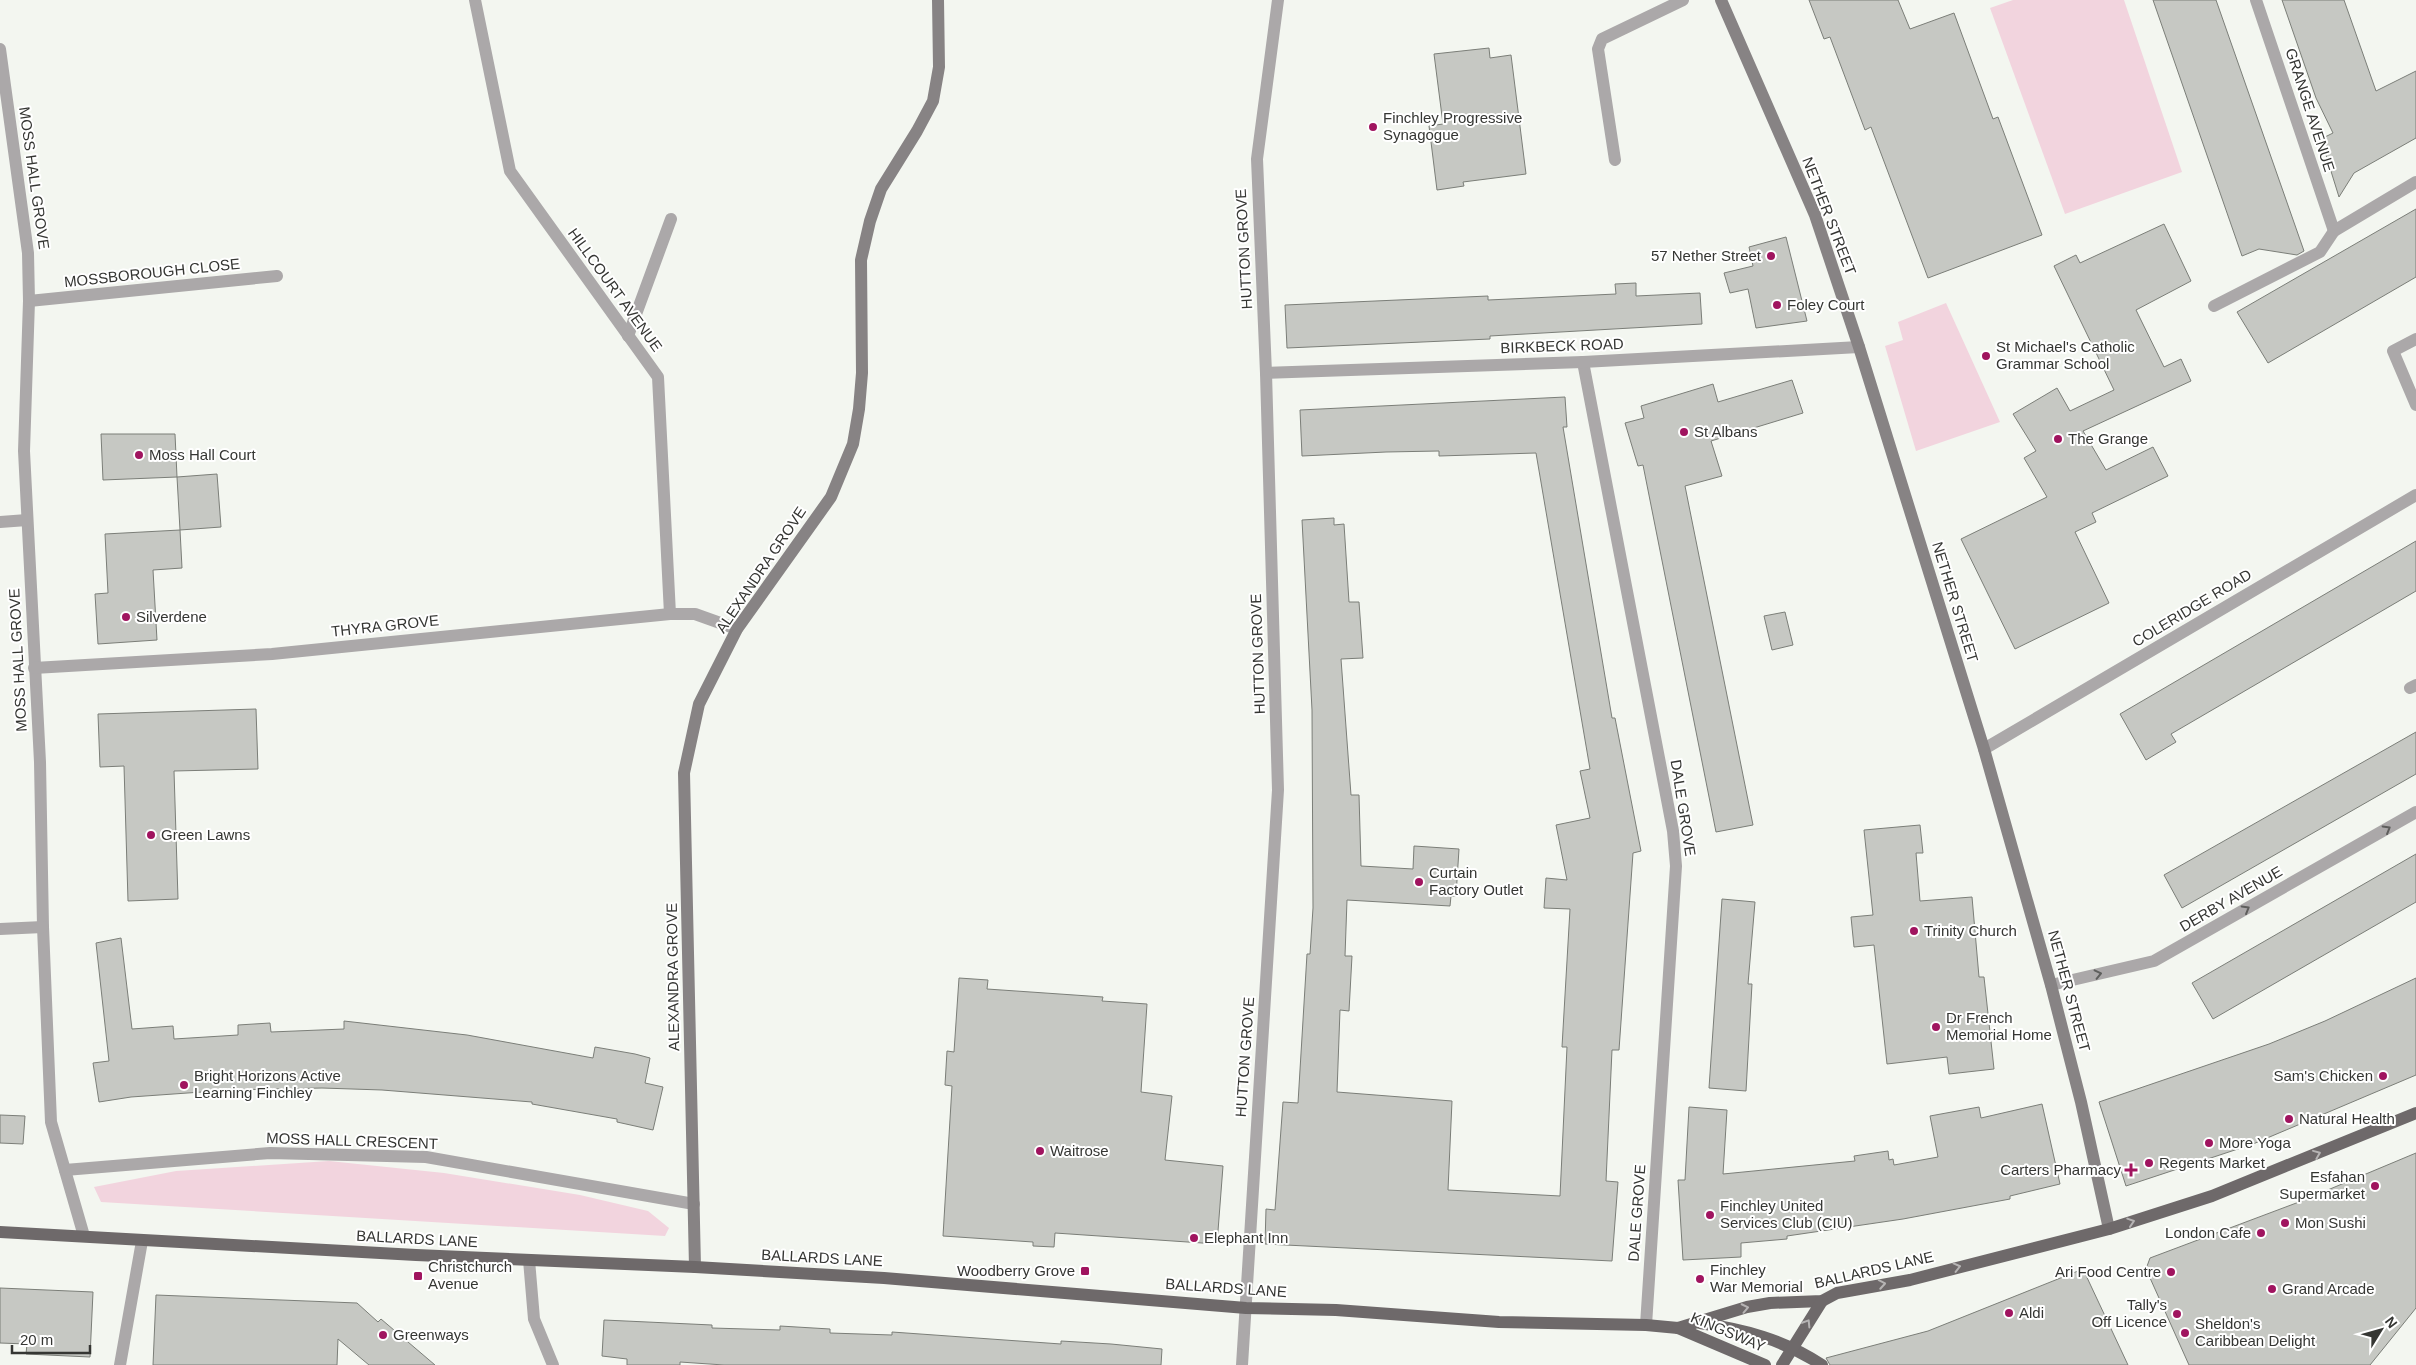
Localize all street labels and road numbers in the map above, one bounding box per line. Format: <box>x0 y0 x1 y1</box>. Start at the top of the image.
street label: GRANGE AVENUE <box>2282 46 2338 174</box>
street label: MOSS HALL GROVE <box>16 106 53 250</box>
street label: NETHER STREET <box>1799 154 1860 277</box>
street label: HUTTON GROVE <box>1232 188 1255 310</box>
street label: HILLCOURT AVENUE <box>565 225 666 355</box>
street label: MOSSBOROUGH CLOSE <box>63 255 241 290</box>
street label: BIRKBECK ROAD <box>1500 335 1624 356</box>
street label: ALEXANDRA GROVE <box>712 503 809 636</box>
street label: NETHER STREET <box>1929 540 1982 664</box>
street label: COLERIDGE ROAD <box>2129 565 2254 650</box>
street label: MOSS HALL GROVE <box>5 588 30 732</box>
street label: HUTTON GROVE <box>1247 593 1268 715</box>
street label: THYRA GROVE <box>330 611 440 640</box>
street label: DALE GROVE <box>1667 758 1700 857</box>
street label: DERBY AVENUE <box>2177 862 2285 935</box>
street label: ALEXANDRA GROVE <box>663 903 682 1051</box>
street label: NETHER STREET <box>2045 928 2094 1053</box>
street label: HUTTON GROVE <box>1232 996 1257 1118</box>
street label: MOSS HALL CRESCENT <box>266 1129 438 1152</box>
street label: DALE GROVE <box>1625 1164 1648 1262</box>
street label: BALLARDS LANE <box>356 1227 478 1250</box>
street label: BALLARDS LANE <box>761 1246 883 1269</box>
street label: BALLARDS LANE <box>1813 1248 1935 1291</box>
street label: BALLARDS LANE <box>1165 1275 1287 1300</box>
street label: KINGSWAY <box>1688 1308 1768 1355</box>

